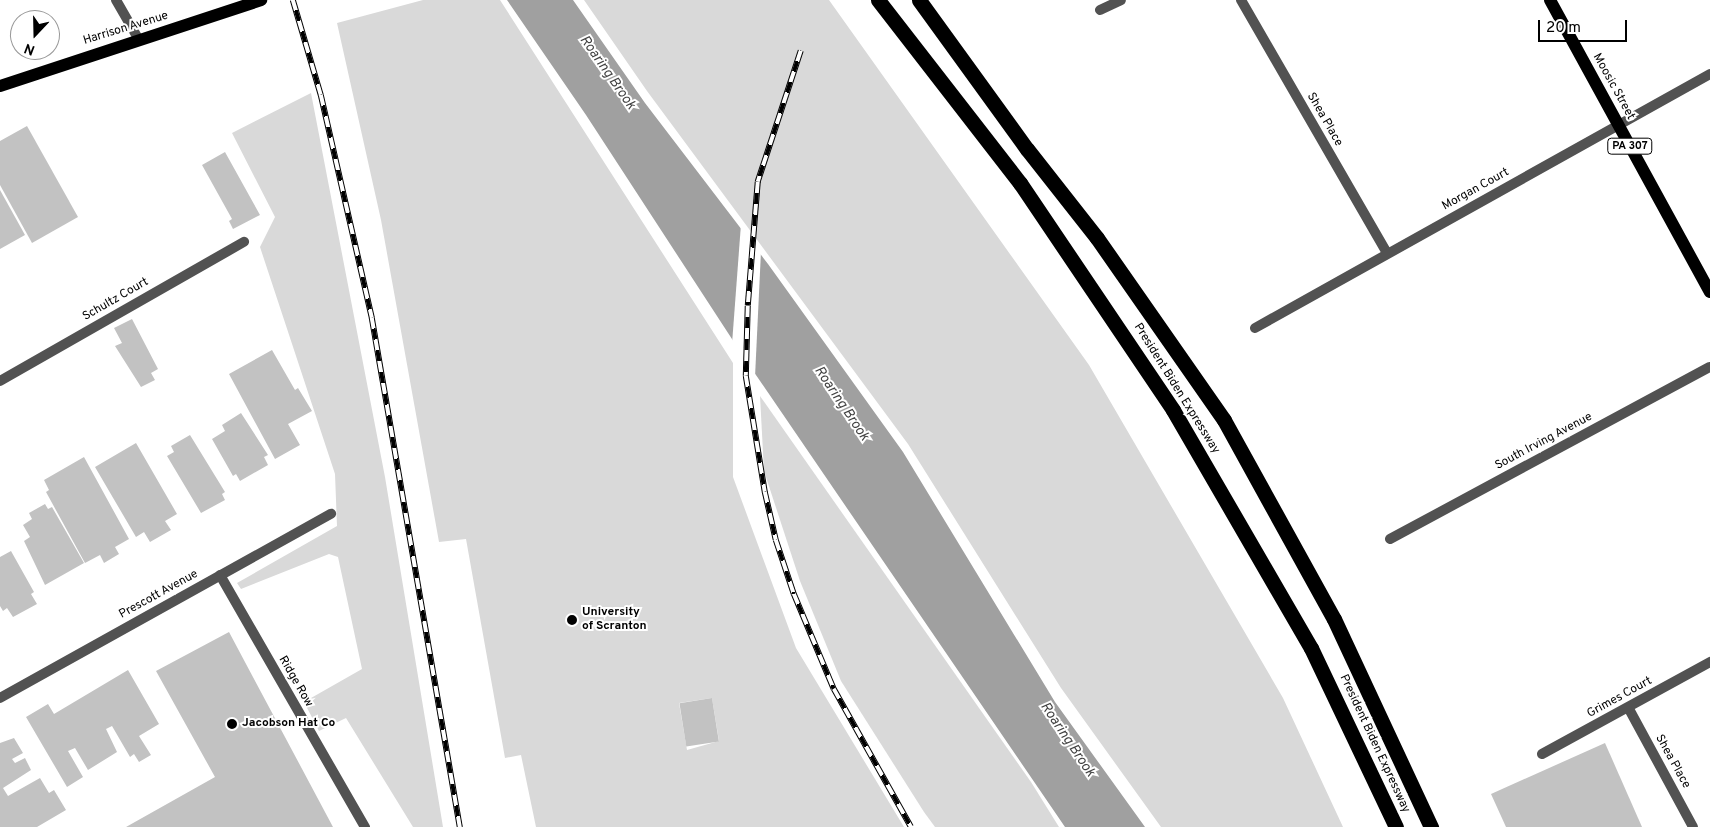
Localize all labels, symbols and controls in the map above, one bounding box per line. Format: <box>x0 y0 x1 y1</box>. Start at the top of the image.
street label: Harrison Avenue <box>82 9 170 49</box>
north arrow <box>10 10 60 60</box>
scale bar <box>1540 10 1629 42</box>
text: 20 m <box>1546 19 1581 38</box>
water label: Roaring Brook <box>575 33 639 113</box>
text: N <box>22 39 38 58</box>
street label: Moosic Street <box>1589 51 1637 123</box>
street label: Shea Place <box>1303 91 1345 149</box>
road number: PA 307 <box>1606 138 1654 154</box>
street label: Morgan Court <box>1440 166 1512 214</box>
street label: Schultz Court <box>80 275 152 325</box>
street label: President Biden Expressway <box>1130 321 1222 457</box>
water label: Roaring Brook <box>810 364 872 444</box>
street label: South Irving Avenue <box>1493 410 1595 474</box>
street label: Prescott Avenue <box>117 567 201 623</box>
place label: University of Scranton <box>582 606 647 634</box>
marker: University of Scranton <box>566 614 578 626</box>
street label: Ridge Row <box>275 654 315 710</box>
street label: President Biden Expressway <box>1336 672 1412 816</box>
street label: Grimes Court <box>1585 674 1655 722</box>
water label: Roaring Brook <box>1036 700 1098 780</box>
place label: Jacobson Hat Co <box>242 717 335 731</box>
marker: Jacobson Hat Co <box>226 718 238 730</box>
street label: Shea Place <box>1651 733 1693 791</box>

